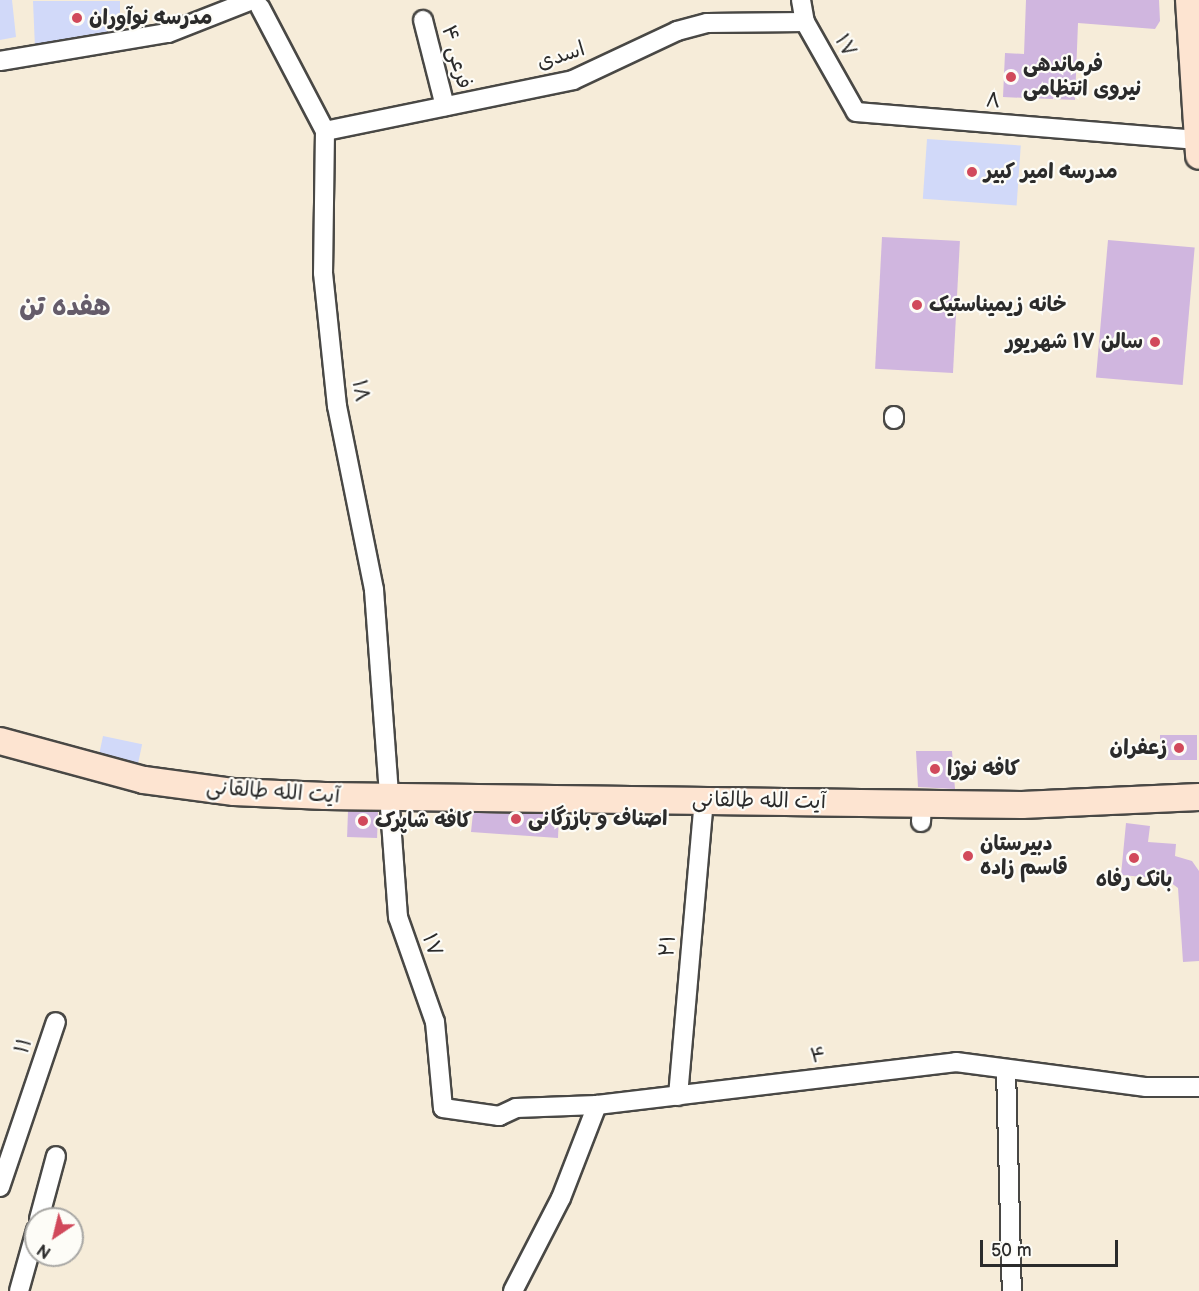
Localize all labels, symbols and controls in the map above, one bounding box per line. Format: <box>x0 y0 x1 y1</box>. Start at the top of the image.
place label: مدرسه نوآوران <box>89 5 212 31</box>
marker: مدرسه نوآوران <box>70 11 84 25</box>
street label: فرعی ۴ <box>435 22 477 92</box>
street label: ۱۷ <box>828 30 862 62</box>
street label: اسدی <box>534 36 588 76</box>
place label: فرماندهی نیروی انتظامی <box>1023 52 1141 102</box>
marker: فرماندهی نیروی انتظامی <box>1004 70 1018 84</box>
street label: ۸ <box>985 88 1001 114</box>
place label: مدرسه امیر کبیر <box>984 159 1118 185</box>
marker: مدرسه امیر کبیر <box>965 165 979 179</box>
district label: هفده تن <box>19 292 111 324</box>
place label: خانه زیمیناستیک <box>929 292 1066 318</box>
marker: خانه زیمیناستیک <box>910 298 924 312</box>
place label: سالن ۱۷ شهریور <box>1006 329 1143 355</box>
marker: سالن ۱۷ شهریور <box>1148 335 1162 349</box>
street label: ۱۸ <box>346 378 374 404</box>
place label: زعفران <box>1110 735 1167 761</box>
marker: زعفران <box>1172 741 1186 755</box>
place label: کافه نوژا <box>947 756 1020 782</box>
marker: کافه نوژا <box>928 762 942 776</box>
street label: آیت الله طالقانی <box>205 775 341 809</box>
street label: آیت الله طالقانی <box>692 787 826 815</box>
place label: اصناف و بازرگانی <box>528 806 667 832</box>
place label: کافه شاپرک <box>375 808 472 834</box>
marker: اصناف و بازرگانی <box>509 812 523 826</box>
marker: کافه شاپرک <box>356 814 370 828</box>
place label: دبیرستان قاسم زاده <box>980 831 1068 881</box>
marker: دبیرستان قاسم زاده <box>961 849 975 863</box>
marker: بانک رفاه <box>1127 851 1141 865</box>
place label: بانک رفاه <box>1096 867 1172 893</box>
street label: ۱۷ <box>416 930 448 960</box>
street label: ۲۱ <box>654 934 682 958</box>
street label: ۱۱ <box>10 1035 38 1057</box>
street label: ۴ <box>809 1043 827 1069</box>
north arrow <box>24 1207 84 1267</box>
scale bar <box>983 1228 1121 1266</box>
text: N <box>34 1239 55 1262</box>
text: 50 m <box>991 1240 1032 1261</box>

